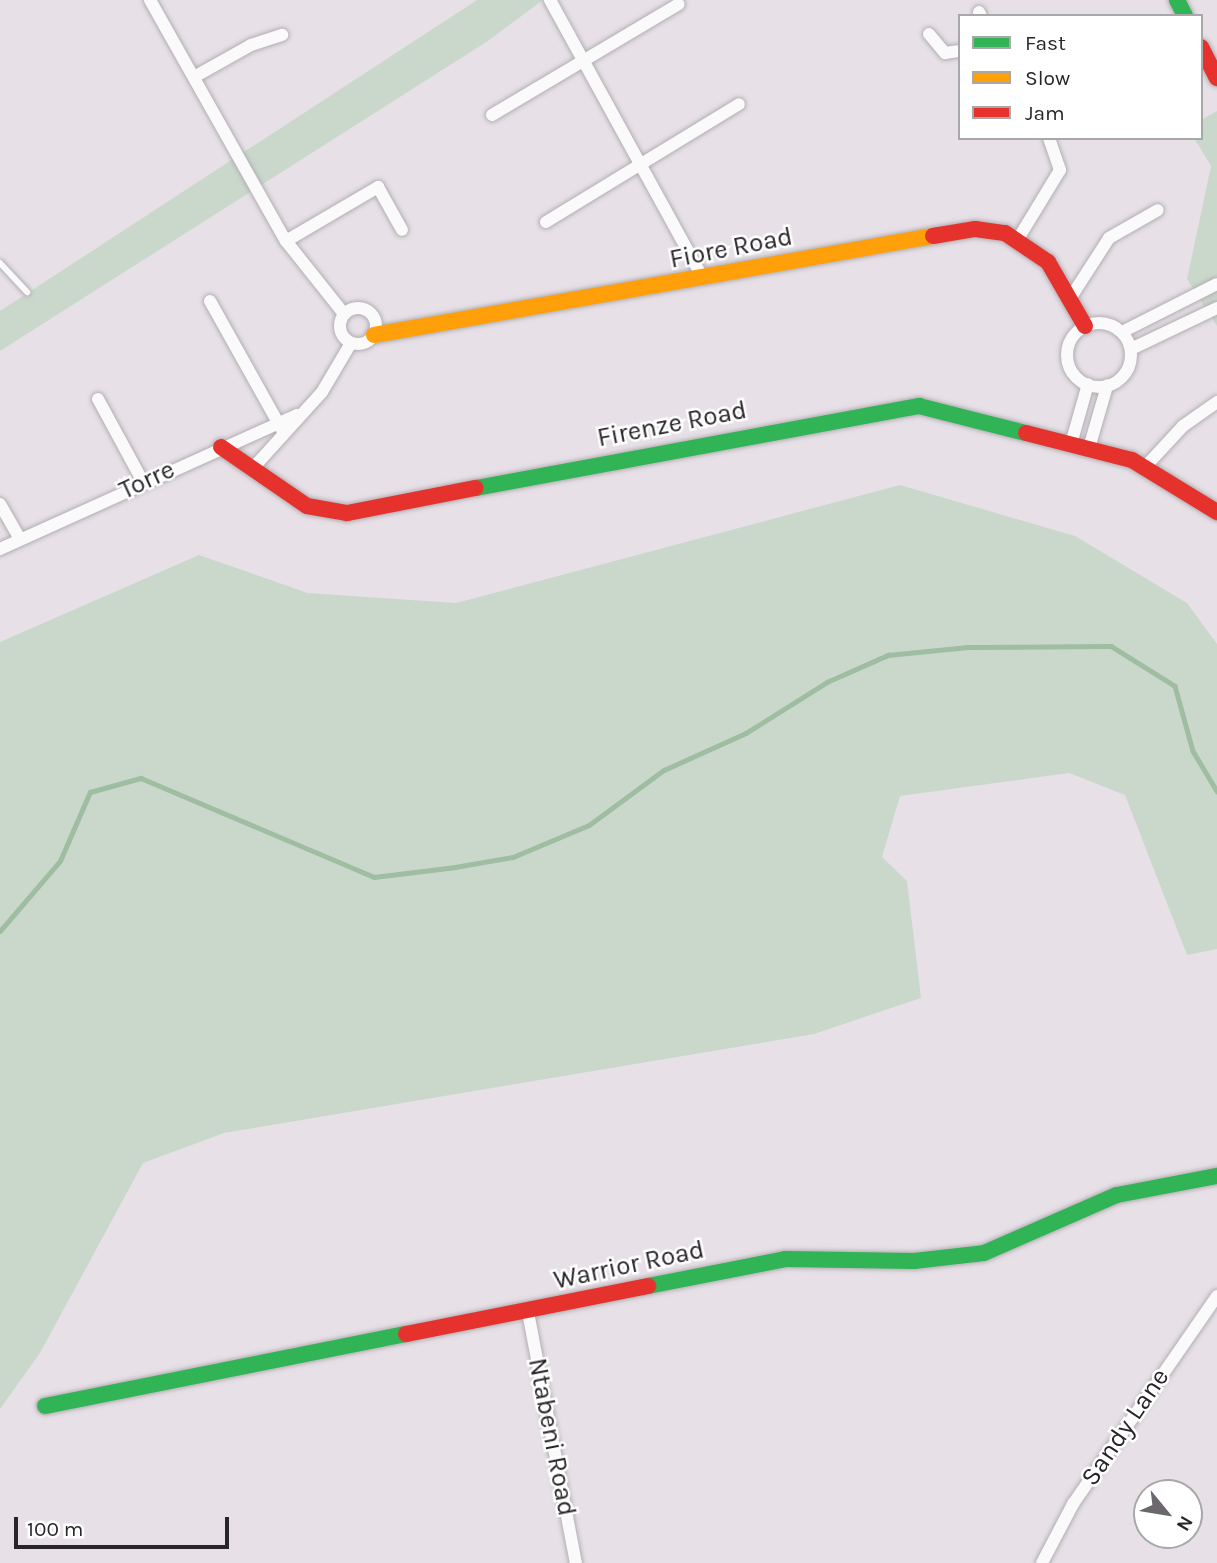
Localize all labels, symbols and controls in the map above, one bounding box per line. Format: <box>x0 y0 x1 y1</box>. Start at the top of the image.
legend <box>958 14 1203 140</box>
text: Fast <box>1025 31 1066 55</box>
text: Slow <box>1025 66 1070 90</box>
text: Jam <box>1025 101 1065 125</box>
street label: Fiore Road <box>667 221 795 275</box>
street label: Firenze Road <box>595 394 749 454</box>
street label: Torre <box>114 454 180 506</box>
street label: Warrior Road <box>551 1234 707 1296</box>
street label: Ntabeni Road <box>521 1355 583 1519</box>
street label: Sandy Lane <box>1074 1362 1176 1492</box>
north arrow <box>1133 1479 1203 1549</box>
scale bar <box>18 1504 233 1548</box>
text: N <box>1172 1512 1197 1535</box>
text: 100 m <box>27 1517 84 1541</box>

